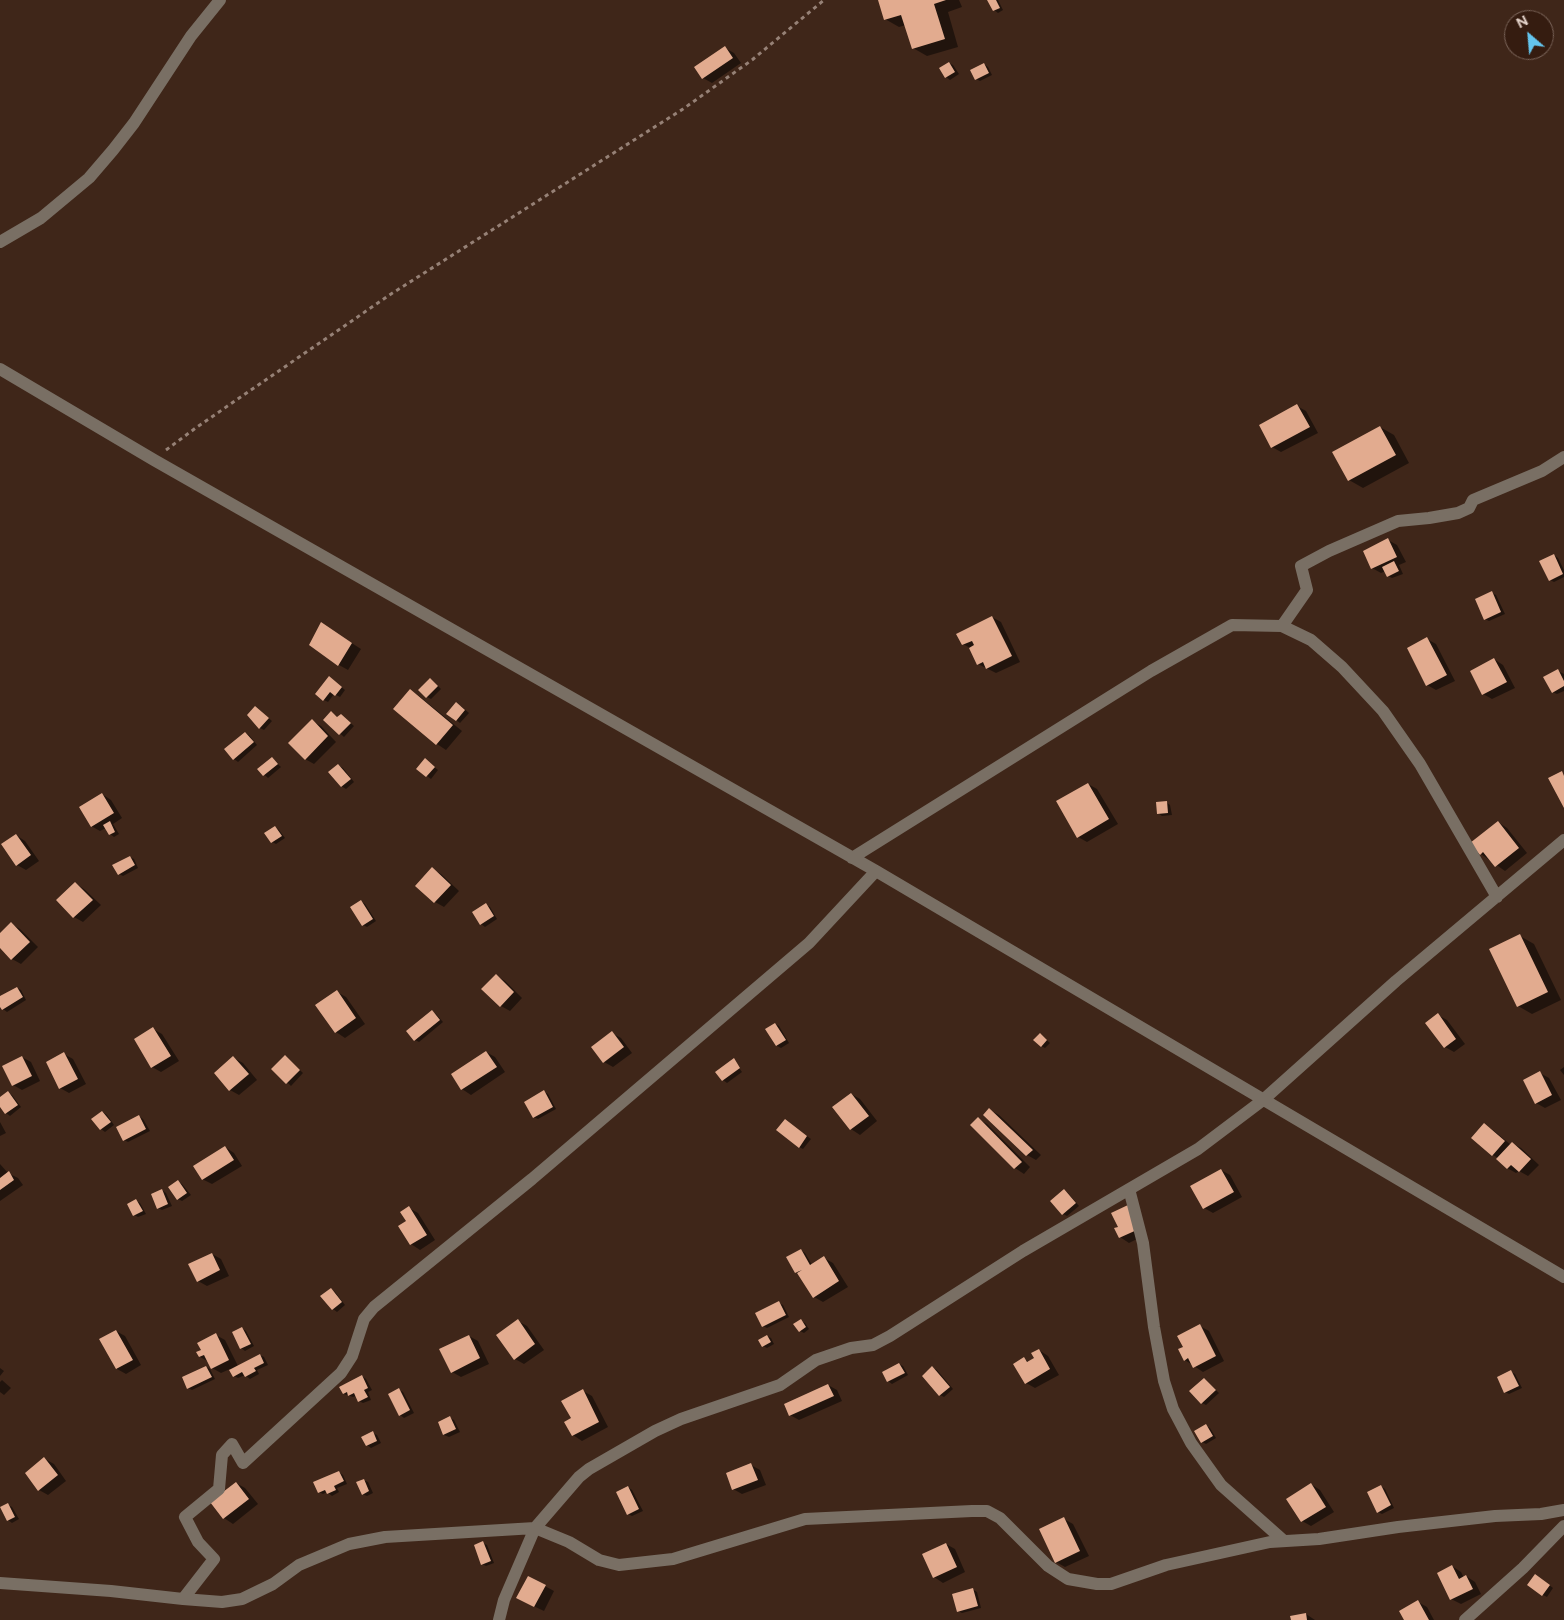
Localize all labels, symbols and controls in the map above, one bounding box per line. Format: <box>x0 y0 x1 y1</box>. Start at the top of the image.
north arrow <box>1504 10 1554 60</box>
text: N <box>1514 12 1531 32</box>

